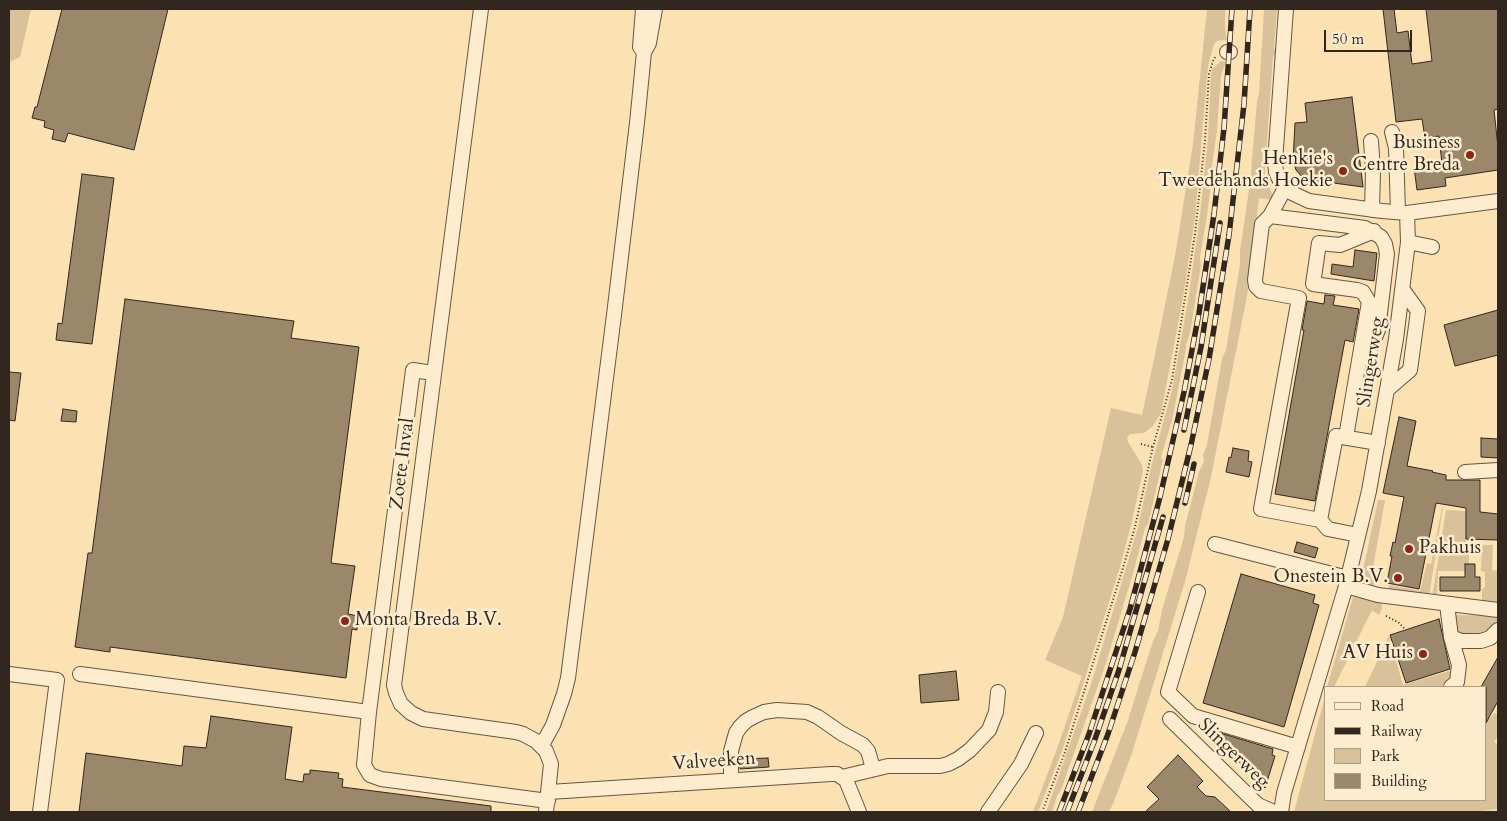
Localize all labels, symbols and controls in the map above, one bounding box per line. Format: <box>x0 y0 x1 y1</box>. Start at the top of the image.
scale bar <box>1327 20 1414 52</box>
text: 50 m <box>1332 29 1364 49</box>
place label: Business Centre Breda <box>1353 133 1460 177</box>
place label: Henkie's Tweedehands Hoekie <box>1158 149 1333 193</box>
marker: Business Centre Breda <box>1464 149 1476 161</box>
marker: Henkie's Tweedehands Hoekie <box>1337 165 1349 177</box>
street label: Slingerweg <box>1354 315 1390 409</box>
street label: Zoete Inval <box>386 417 420 511</box>
place label: Pakhuis <box>1419 538 1481 560</box>
marker: Pakhuis <box>1403 543 1415 555</box>
place label: Onestein B.V. <box>1273 567 1388 589</box>
marker: Onestein B.V. <box>1392 572 1404 584</box>
place label: Monta Breda B.V. <box>355 610 502 632</box>
marker: Monta Breda B.V. <box>339 615 351 627</box>
place label: AV Huis <box>1342 643 1413 665</box>
marker: AV Huis <box>1417 648 1429 660</box>
legend <box>1324 686 1487 801</box>
text: Road <box>1371 696 1404 716</box>
street label: Slingerweg <box>1192 714 1274 794</box>
text: Railway <box>1371 721 1422 741</box>
text: Park <box>1371 746 1400 766</box>
street label: Valveeken <box>672 748 756 776</box>
text: Building <box>1371 771 1427 791</box>

